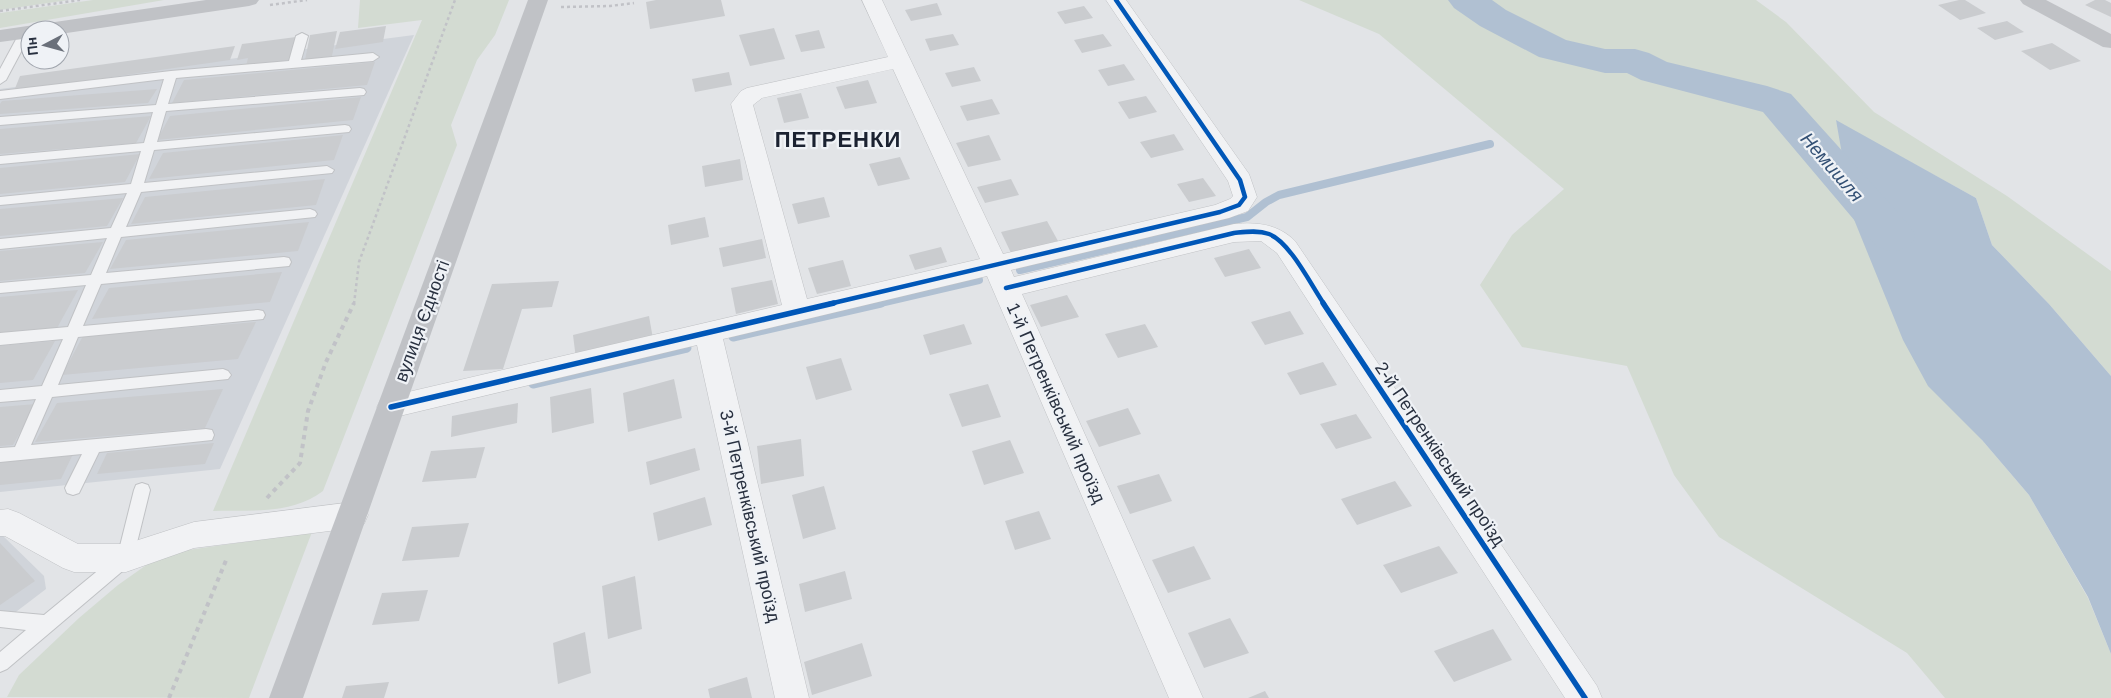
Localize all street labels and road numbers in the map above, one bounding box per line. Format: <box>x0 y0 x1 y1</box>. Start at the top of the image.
street label: вулиця Єдності <box>391 257 453 385</box>
street label: 1-й Петренківський проїзд <box>1003 300 1110 507</box>
street label: 2-й Петренківський проїзд <box>1371 358 1509 550</box>
street label: 3-й Петренківський проїзд <box>716 408 784 625</box>

